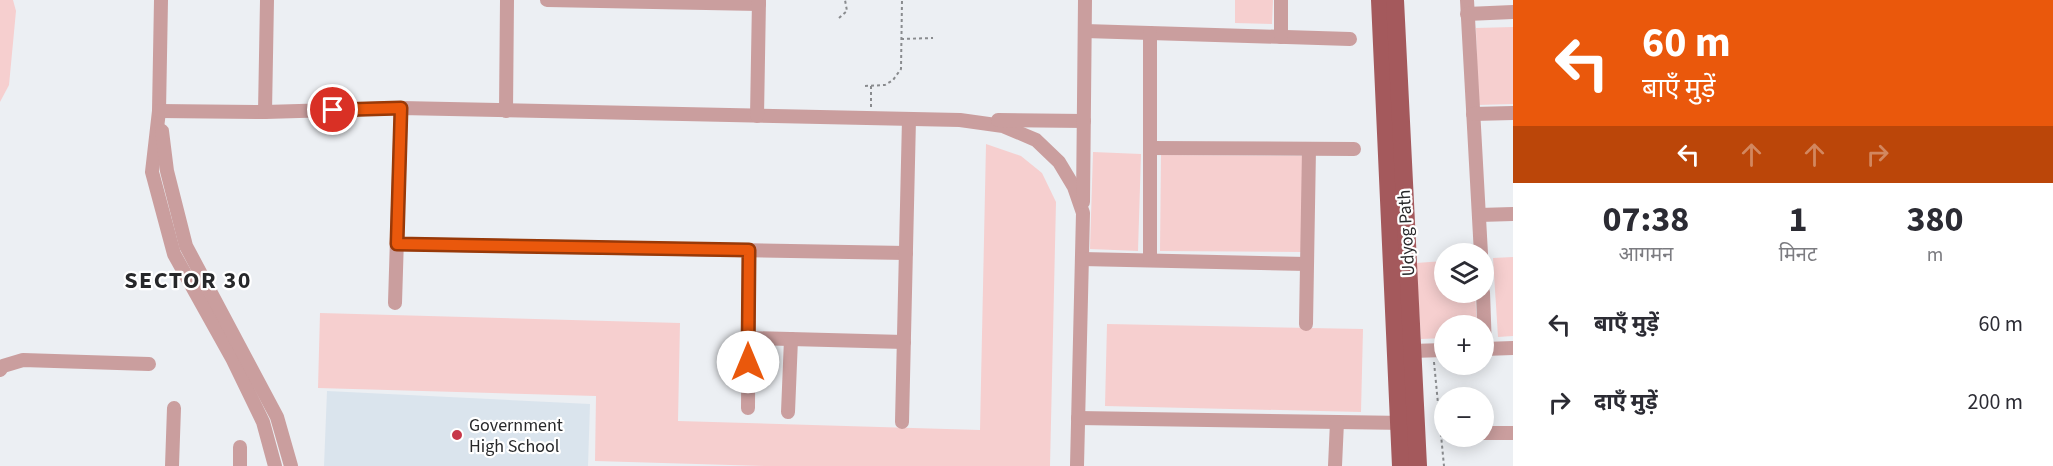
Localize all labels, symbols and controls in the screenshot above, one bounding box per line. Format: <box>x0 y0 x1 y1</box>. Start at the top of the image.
text: 60 m <box>1642 13 1731 73</box>
icon: left <box>1543 24 1621 102</box>
text: बाएँ मुड़ें <box>1642 69 1715 108</box>
pin <box>307 84 358 135</box>
icon: arrive <box>316 93 349 126</box>
icon: left <box>1672 138 1705 171</box>
icon: ahead <box>1735 138 1768 171</box>
icon: ahead <box>1798 138 1831 171</box>
icon: right <box>1861 138 1894 171</box>
street label: Udyog Path <box>1392 189 1421 277</box>
text: 07:38 <box>1602 194 1689 245</box>
text: 1 <box>1788 194 1807 245</box>
text: 380 <box>1906 194 1964 245</box>
text: आगमन <box>1618 241 1673 269</box>
text: मिनट <box>1779 241 1817 269</box>
text: m <box>1927 241 1943 269</box>
map controls <box>1434 243 1494 447</box>
button: layers <box>1434 243 1494 303</box>
district label: SECTOR 30 <box>124 263 252 298</box>
icon: left <box>1543 308 1576 341</box>
text: बाएँ मुड़ें <box>1594 308 1659 340</box>
text: 60 m <box>1978 308 2023 340</box>
button: + <box>1434 315 1494 375</box>
position arrow <box>716 330 780 394</box>
icon: right <box>1543 386 1576 419</box>
text: दाएँ मुड़ें <box>1594 386 1657 418</box>
text: 200 m <box>1968 386 2023 418</box>
button: − <box>1434 387 1494 447</box>
place label: Government High School <box>469 413 563 459</box>
marker: Government High School <box>450 428 464 442</box>

